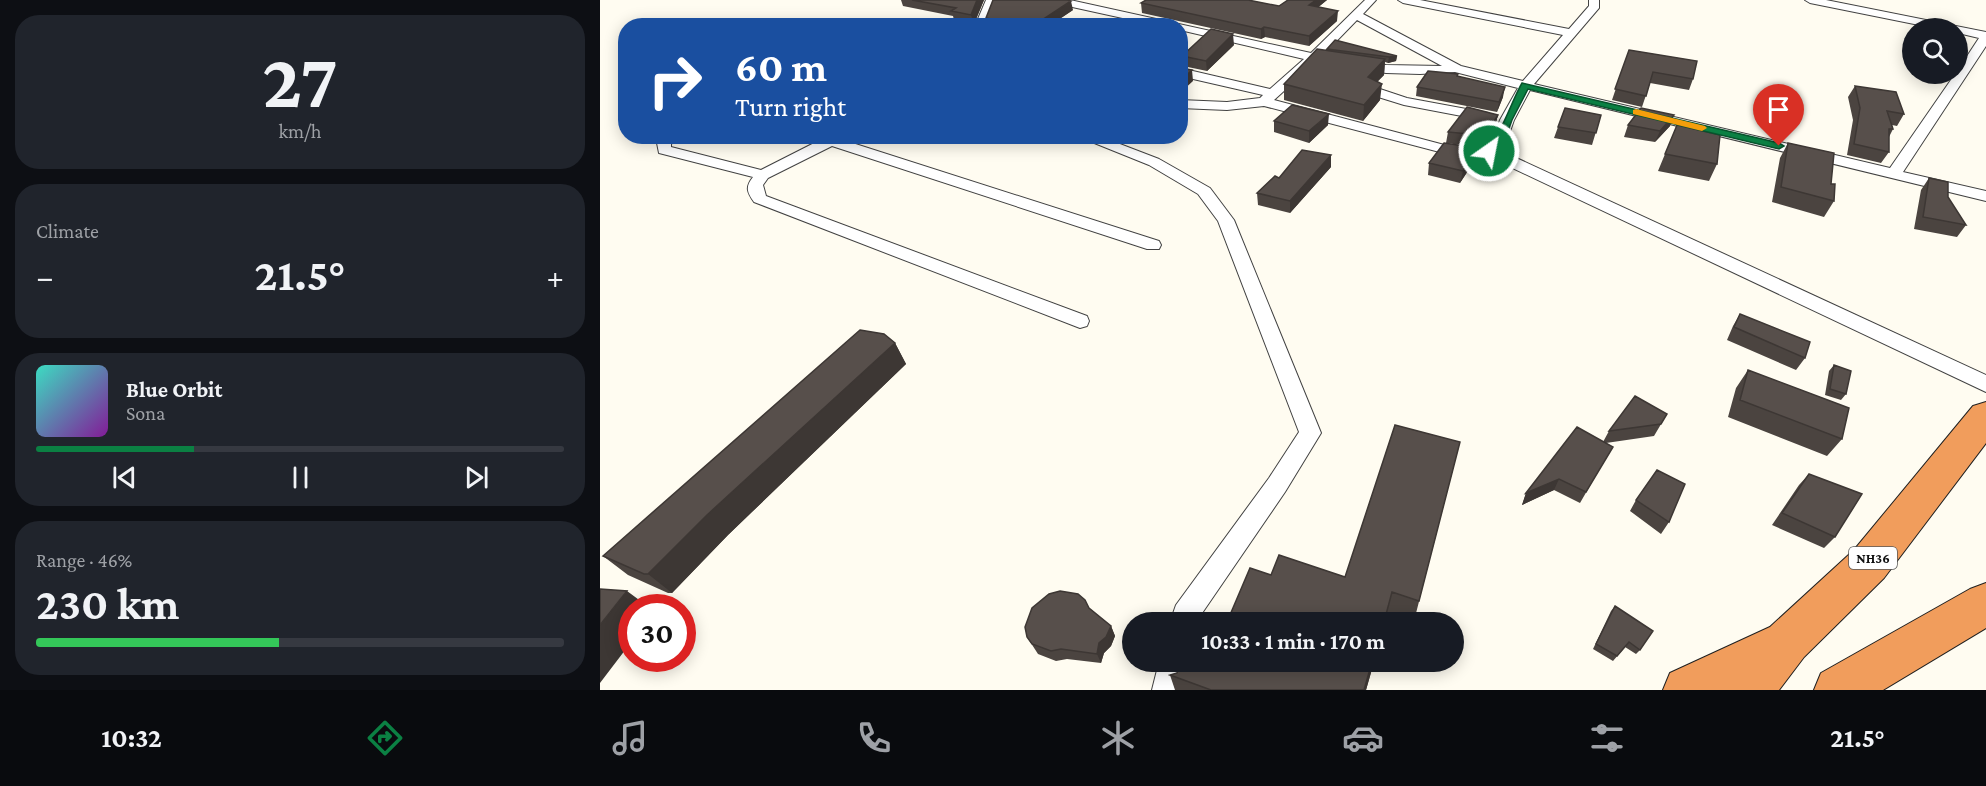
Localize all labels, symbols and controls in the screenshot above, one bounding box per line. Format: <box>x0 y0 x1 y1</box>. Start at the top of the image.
map controls <box>1902 18 1968 84</box>
button: search <box>1902 18 1968 84</box>
text: 27 <box>262 37 338 124</box>
icon: right <box>636 42 714 120</box>
text: 60 m <box>735 43 827 90</box>
pin <box>1753 84 1804 146</box>
text: Turn right <box>735 92 846 122</box>
icon: arrive <box>1762 93 1795 126</box>
position arrow <box>1457 119 1521 183</box>
text: km/h <box>278 120 322 142</box>
text: Climate <box>36 220 99 242</box>
text: 21.5° <box>255 250 345 300</box>
text: − <box>36 258 53 295</box>
text: + <box>547 258 564 295</box>
text: Blue Orbit <box>126 377 222 402</box>
text: Sona <box>126 402 165 424</box>
icon: previous <box>108 461 141 494</box>
icon: pause <box>284 461 317 494</box>
icon: next <box>460 461 493 494</box>
road number: NH36 <box>1849 547 1897 569</box>
text: Range · 46% <box>36 549 132 571</box>
text: 230 km <box>36 579 179 629</box>
speed limit sign: 30 <box>618 594 696 672</box>
text: 10:33 · 1 min · 170 m <box>1201 629 1385 654</box>
icon: directions <box>364 717 406 759</box>
icon: music <box>609 717 651 759</box>
icon: phone <box>853 717 895 759</box>
icon: climate <box>1097 717 1139 759</box>
icon: car <box>1342 717 1384 759</box>
icon: filters <box>1586 717 1628 759</box>
text: 10:32 <box>101 723 162 753</box>
text: 21.5° <box>1830 723 1885 753</box>

